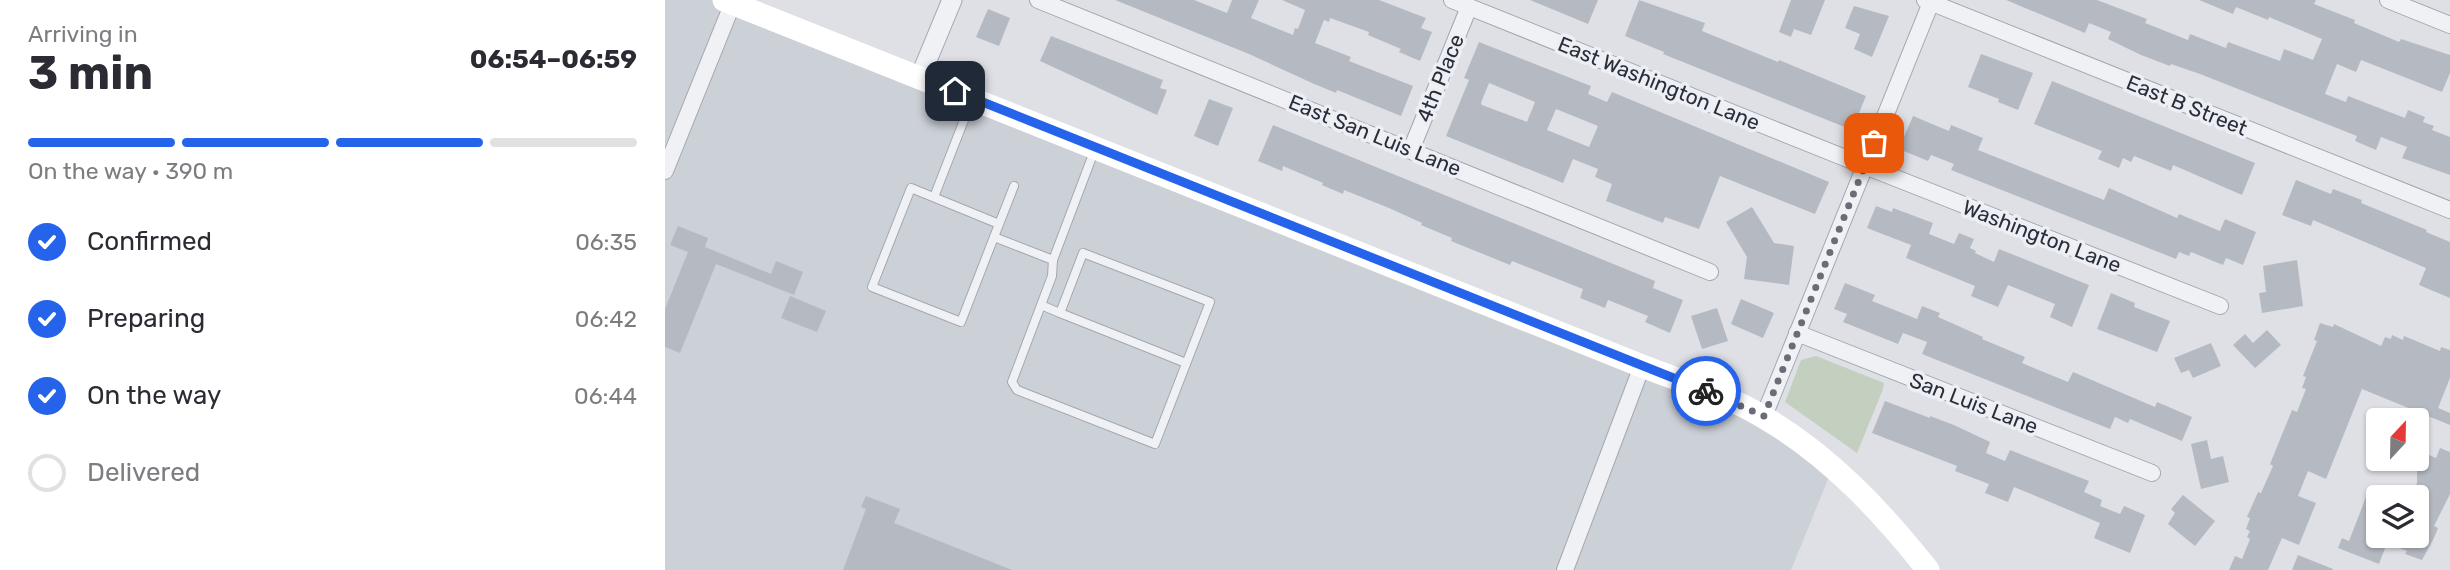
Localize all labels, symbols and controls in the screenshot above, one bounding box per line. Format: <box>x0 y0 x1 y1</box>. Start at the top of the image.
text: Arriving in <box>28 20 138 48</box>
street label: 4th Place <box>1411 30 1469 126</box>
street label: East Washington Lane <box>1554 31 1764 135</box>
text: 06:54–06:59 <box>470 44 637 75</box>
text: 3 min <box>28 46 153 101</box>
pin <box>925 61 985 121</box>
street label: East B Street <box>2123 69 2251 141</box>
icon: home <box>936 72 974 110</box>
street label: East San Luis Lane <box>1285 89 1465 181</box>
pin <box>1844 113 1904 173</box>
icon: bag <box>1855 124 1893 162</box>
text: On the way · 390 m <box>28 157 233 185</box>
street label: Washington Lane <box>1959 194 2125 278</box>
icon: check <box>28 223 66 261</box>
text: Confirmed <box>87 226 212 257</box>
text: 06:35 <box>575 228 637 256</box>
icon: check <box>28 300 66 338</box>
text: Preparing <box>87 303 205 334</box>
text: 06:42 <box>575 305 637 333</box>
courier <box>1671 356 1741 426</box>
street label: San Luis Lane <box>1906 367 2042 439</box>
icon: bike <box>1687 372 1725 410</box>
icon: check <box>28 377 66 415</box>
text: On the way <box>87 380 221 411</box>
text: 06:44 <box>574 382 637 410</box>
north arrow <box>2366 408 2429 471</box>
map controls <box>2366 408 2429 548</box>
text: Delivered <box>87 457 200 488</box>
button: layers <box>2366 485 2429 548</box>

